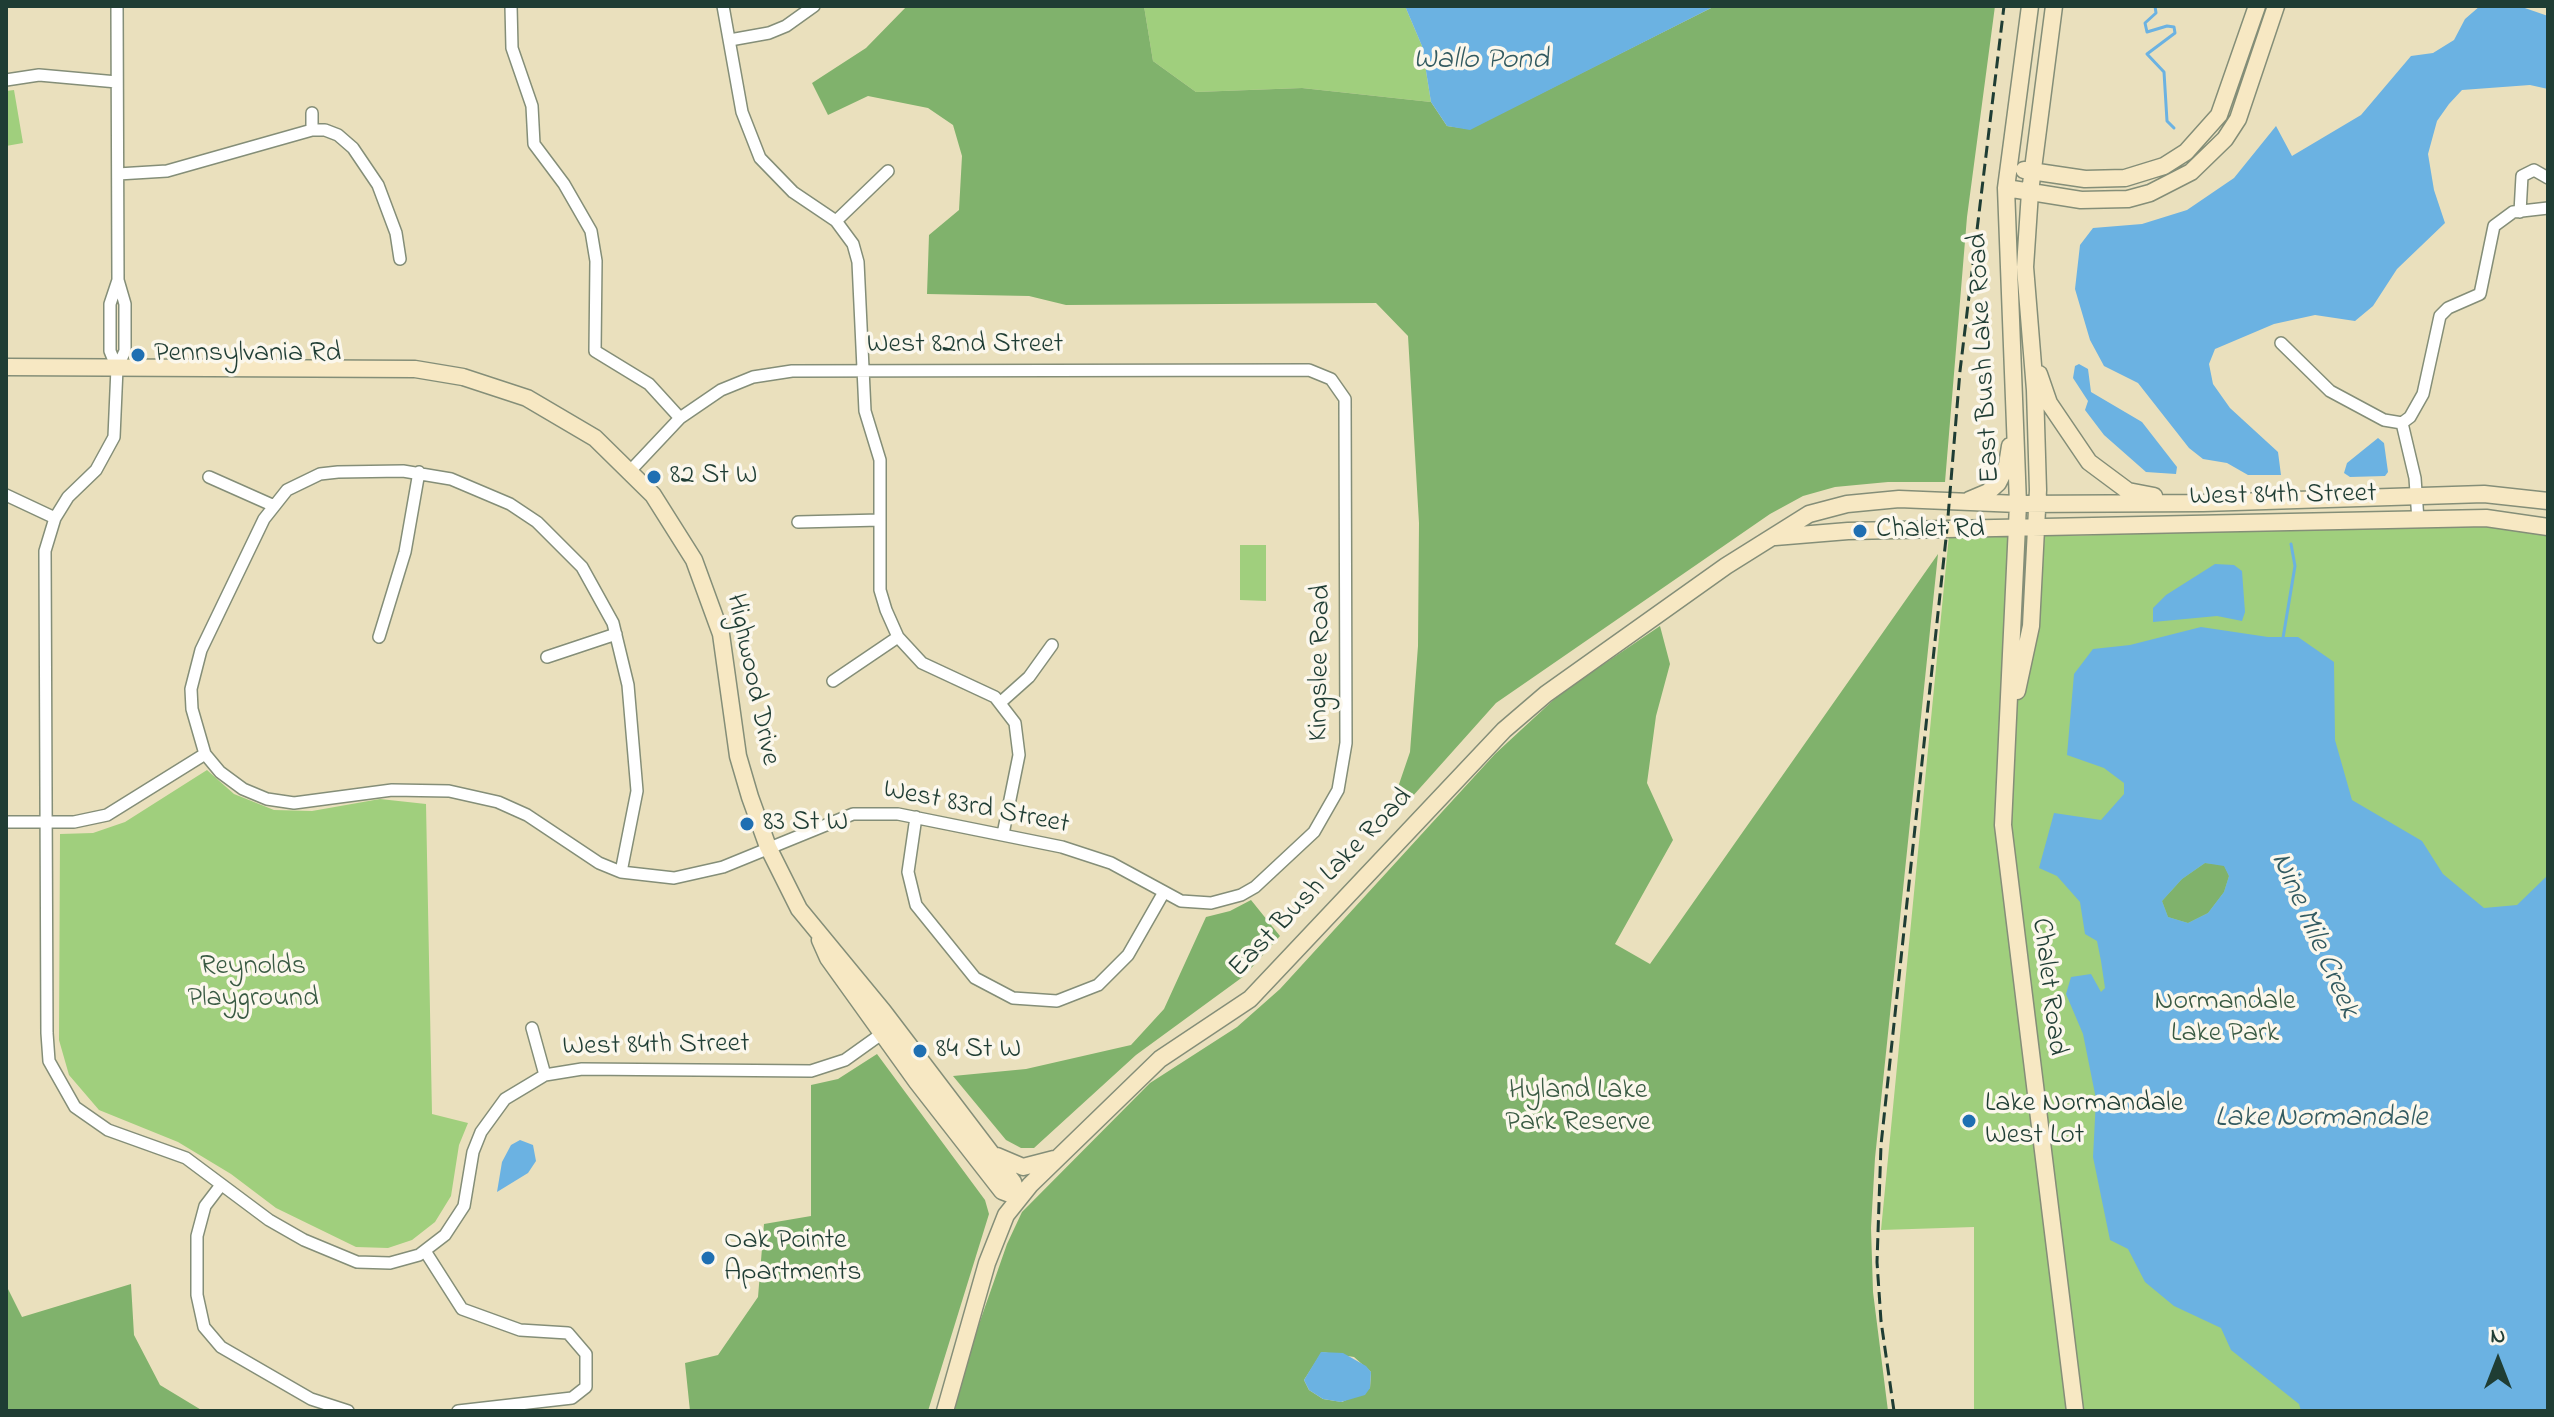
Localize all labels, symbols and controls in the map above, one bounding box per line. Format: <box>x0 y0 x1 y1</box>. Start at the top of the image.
water label: Wallo Pond <box>1413 44 1549 80</box>
street label: East Bush Lake Road <box>1963 232 2009 484</box>
street label: West 82nd Street <box>867 329 1063 363</box>
place label: Pennsylvania Rd <box>154 338 341 372</box>
marker: Pennsylvania Rd <box>129 346 147 364</box>
place label: 82 St W <box>670 460 757 494</box>
marker: 82 St W <box>645 468 663 486</box>
street label: West 84th Street <box>2189 479 2377 515</box>
place label: Chalet Rd <box>1876 514 1985 548</box>
marker: Chalet Rd <box>1851 522 1869 540</box>
street label: Kingslee Road <box>1304 584 1340 742</box>
street label: Highwood Drive <box>716 591 786 769</box>
street label: West 83rd Street <box>880 774 1072 844</box>
street label: East Bush Lake Road <box>1223 782 1421 986</box>
place label: 83 St W <box>763 807 848 841</box>
marker: 83 St W <box>738 815 756 833</box>
water label: Nine Mile Creek <box>2261 848 2365 1024</box>
street label: Chalet Road <box>2022 916 2072 1058</box>
park label: Reynolds Playground <box>187 951 319 1017</box>
park label: Normandale Lake Park <box>2155 986 2295 1052</box>
street label: West 84th Street <box>562 1029 750 1065</box>
place label: 84 St W <box>936 1034 1021 1068</box>
marker: 84 St W <box>911 1042 929 1060</box>
park label: Hyland Lake Park Reserve <box>1505 1075 1651 1141</box>
place label: Lake Normandale West Lot <box>1985 1088 2183 1154</box>
water label: Lake Normandale <box>2215 1102 2427 1138</box>
marker: Lake Normandale West Lot <box>1960 1112 1978 1130</box>
place label: Oak Pointe Apartments <box>724 1225 861 1291</box>
marker: Oak Pointe Apartments <box>699 1249 717 1267</box>
north arrow <box>2458 1321 2538 1401</box>
text: N <box>2491 1321 2505 1353</box>

